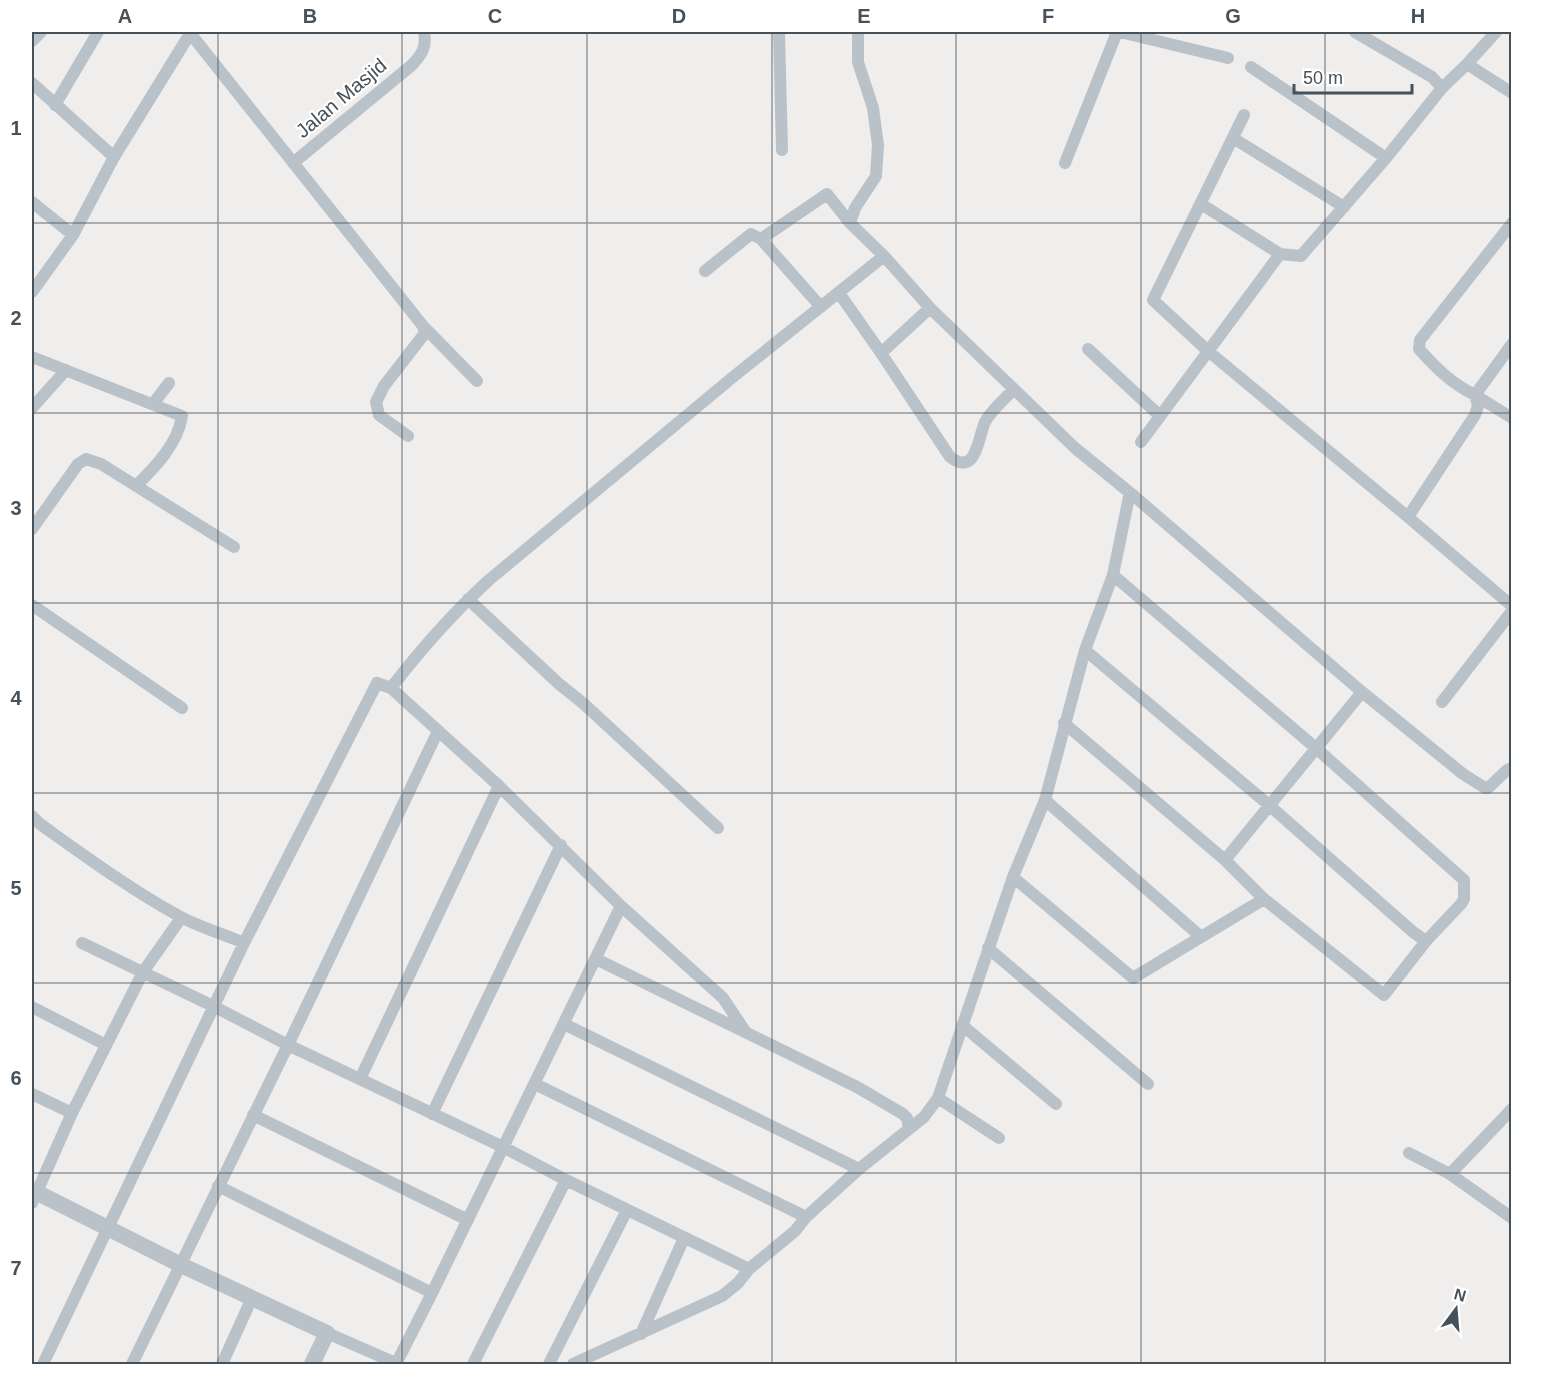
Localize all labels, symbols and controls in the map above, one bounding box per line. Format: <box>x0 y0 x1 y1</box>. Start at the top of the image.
text: A <box>118 5 132 27</box>
text: B <box>303 5 317 27</box>
text: C <box>488 5 502 27</box>
text: D <box>672 5 686 27</box>
text: E <box>857 5 871 27</box>
text: F <box>1042 5 1054 27</box>
text: G <box>1225 5 1241 27</box>
text: H <box>1411 5 1425 27</box>
street label: Jalan Masjid <box>291 54 391 142</box>
scale bar <box>1294 57 1412 95</box>
text: 50 m <box>1303 68 1343 88</box>
text: 1 <box>10 117 22 139</box>
text: 2 <box>10 307 22 329</box>
text: 3 <box>10 497 22 519</box>
text: 4 <box>10 687 22 709</box>
text: 5 <box>10 877 22 899</box>
text: 6 <box>10 1067 22 1089</box>
text: 7 <box>10 1257 22 1279</box>
north arrow <box>1426 1279 1486 1339</box>
text: N <box>1452 1285 1468 1305</box>

